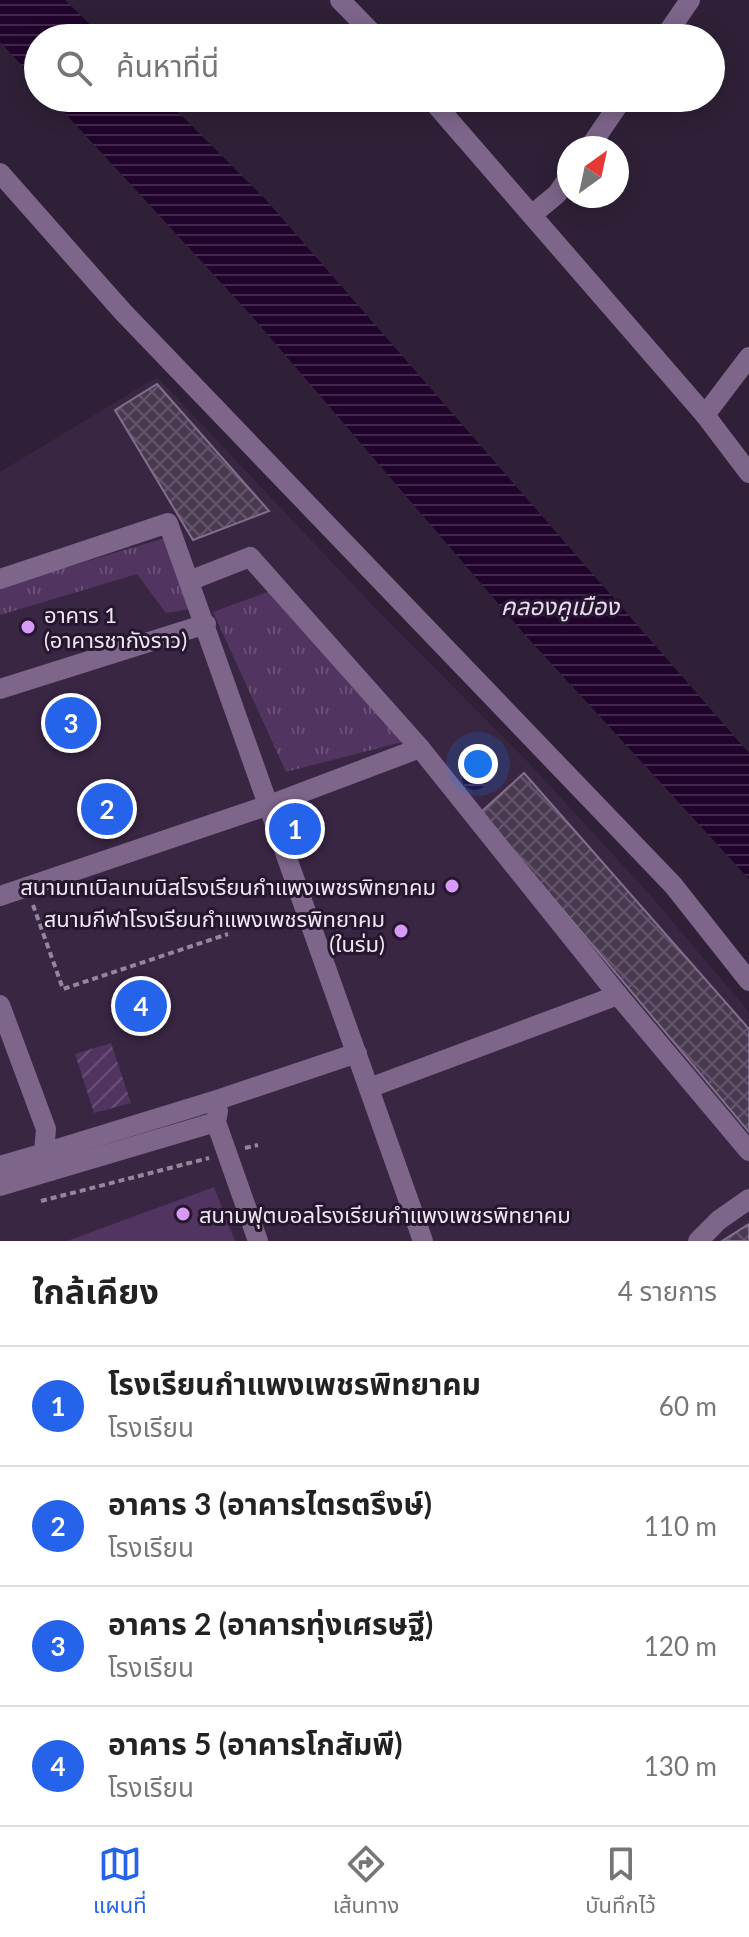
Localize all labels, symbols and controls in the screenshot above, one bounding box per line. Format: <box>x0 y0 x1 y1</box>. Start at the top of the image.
search box <box>24 24 725 112</box>
icon: search <box>52 46 96 90</box>
text: ค้นหาที่นี่ <box>116 47 219 83</box>
north arrow <box>557 136 629 208</box>
water label: คลองคูเมือง <box>501 591 620 622</box>
place label: อาคาร 1 (อาคารชากังราว) <box>44 601 187 653</box>
marker: อาคาร 1 (อาคารชากังราว) <box>19 618 37 636</box>
pin: 3 <box>45 693 97 753</box>
your location <box>458 744 498 784</box>
pin: 2 <box>81 779 133 839</box>
pin: 1 <box>269 799 321 859</box>
place label: สนามเทเบิลเทนนิสโรงเรียนกำแพงเพชรพิทยาคม <box>20 873 436 900</box>
marker: สนามเทเบิลเทนนิสโรงเรียนกำแพงเพชรพิทยาคม <box>443 877 461 895</box>
place label: สนามกีฬาโรงเรียนกำแพงเพชรพิทยาคม (ในร่ม) <box>44 905 385 957</box>
marker: สนามกีฬาโรงเรียนกำแพงเพชรพิทยาคม (ในร่ม) <box>392 922 410 940</box>
pin: 4 <box>115 976 167 1036</box>
place label: สนามฟุตบอลโรงเรียนกำแพงเพชรพิทยาคม <box>199 1201 571 1229</box>
marker: สนามฟุตบอลโรงเรียนกำแพงเพชรพิทยาคม <box>174 1205 192 1223</box>
text: ใกล้เคียง <box>32 1270 159 1311</box>
text: 4 รายการ <box>618 1275 717 1307</box>
text: โรงเรียนกำแพงเพชรพิทยาคม <box>108 1365 481 1401</box>
text: 1 <box>50 1390 66 1422</box>
text: 60 m <box>659 1390 717 1422</box>
text: โรงเรียน <box>108 1411 194 1443</box>
text: อาคาร 3 (อาคารไตรตรึงษ์) <box>108 1485 432 1521</box>
text: 2 <box>50 1510 66 1542</box>
text: 110 m <box>644 1510 717 1542</box>
text: โรงเรียน <box>108 1531 194 1563</box>
text: อาคาร 2 (อาคารทุ่งเศรษฐี) <box>108 1605 433 1641</box>
text: 3 <box>50 1630 66 1662</box>
text: 120 m <box>644 1630 717 1662</box>
text: โรงเรียน <box>108 1651 194 1683</box>
text: อาคาร 5 (อาคารโกสัมพี) <box>108 1725 403 1761</box>
text: 4 <box>50 1750 66 1782</box>
text: 130 m <box>644 1750 717 1782</box>
text: โรงเรียน <box>108 1771 194 1803</box>
tab: แผนที่ <box>93 1842 147 1923</box>
tab: เส้นทาง <box>333 1842 399 1923</box>
tab: บันทึกไว้ <box>585 1842 656 1923</box>

